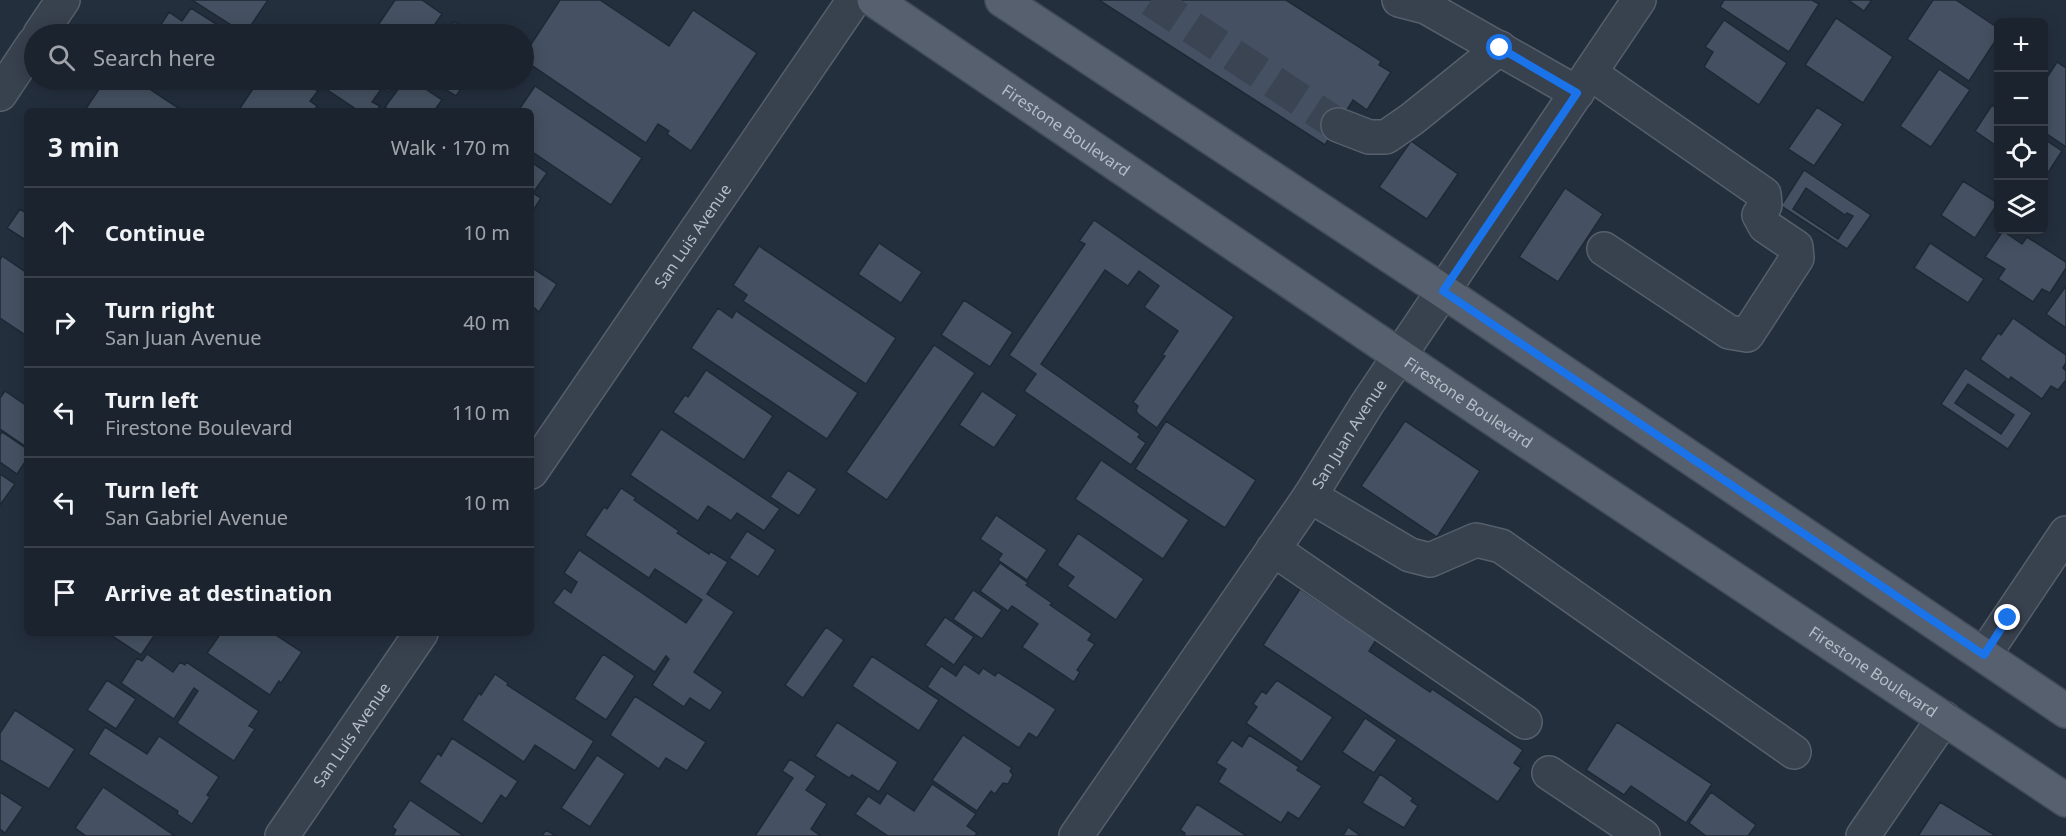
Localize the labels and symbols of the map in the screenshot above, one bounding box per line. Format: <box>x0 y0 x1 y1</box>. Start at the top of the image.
route start <box>1486 34 1512 60</box>
street label: Firestone Boulevard <box>998 79 1134 181</box>
street label: San Luis Avenue <box>649 179 736 293</box>
street label: Firestone Boulevard <box>1400 351 1537 453</box>
street label: San Juan Avenue <box>1306 375 1392 493</box>
route end <box>1994 604 2020 630</box>
street label: Firestone Boulevard <box>1805 621 1942 722</box>
street label: San Luis Avenue <box>308 678 395 791</box>

